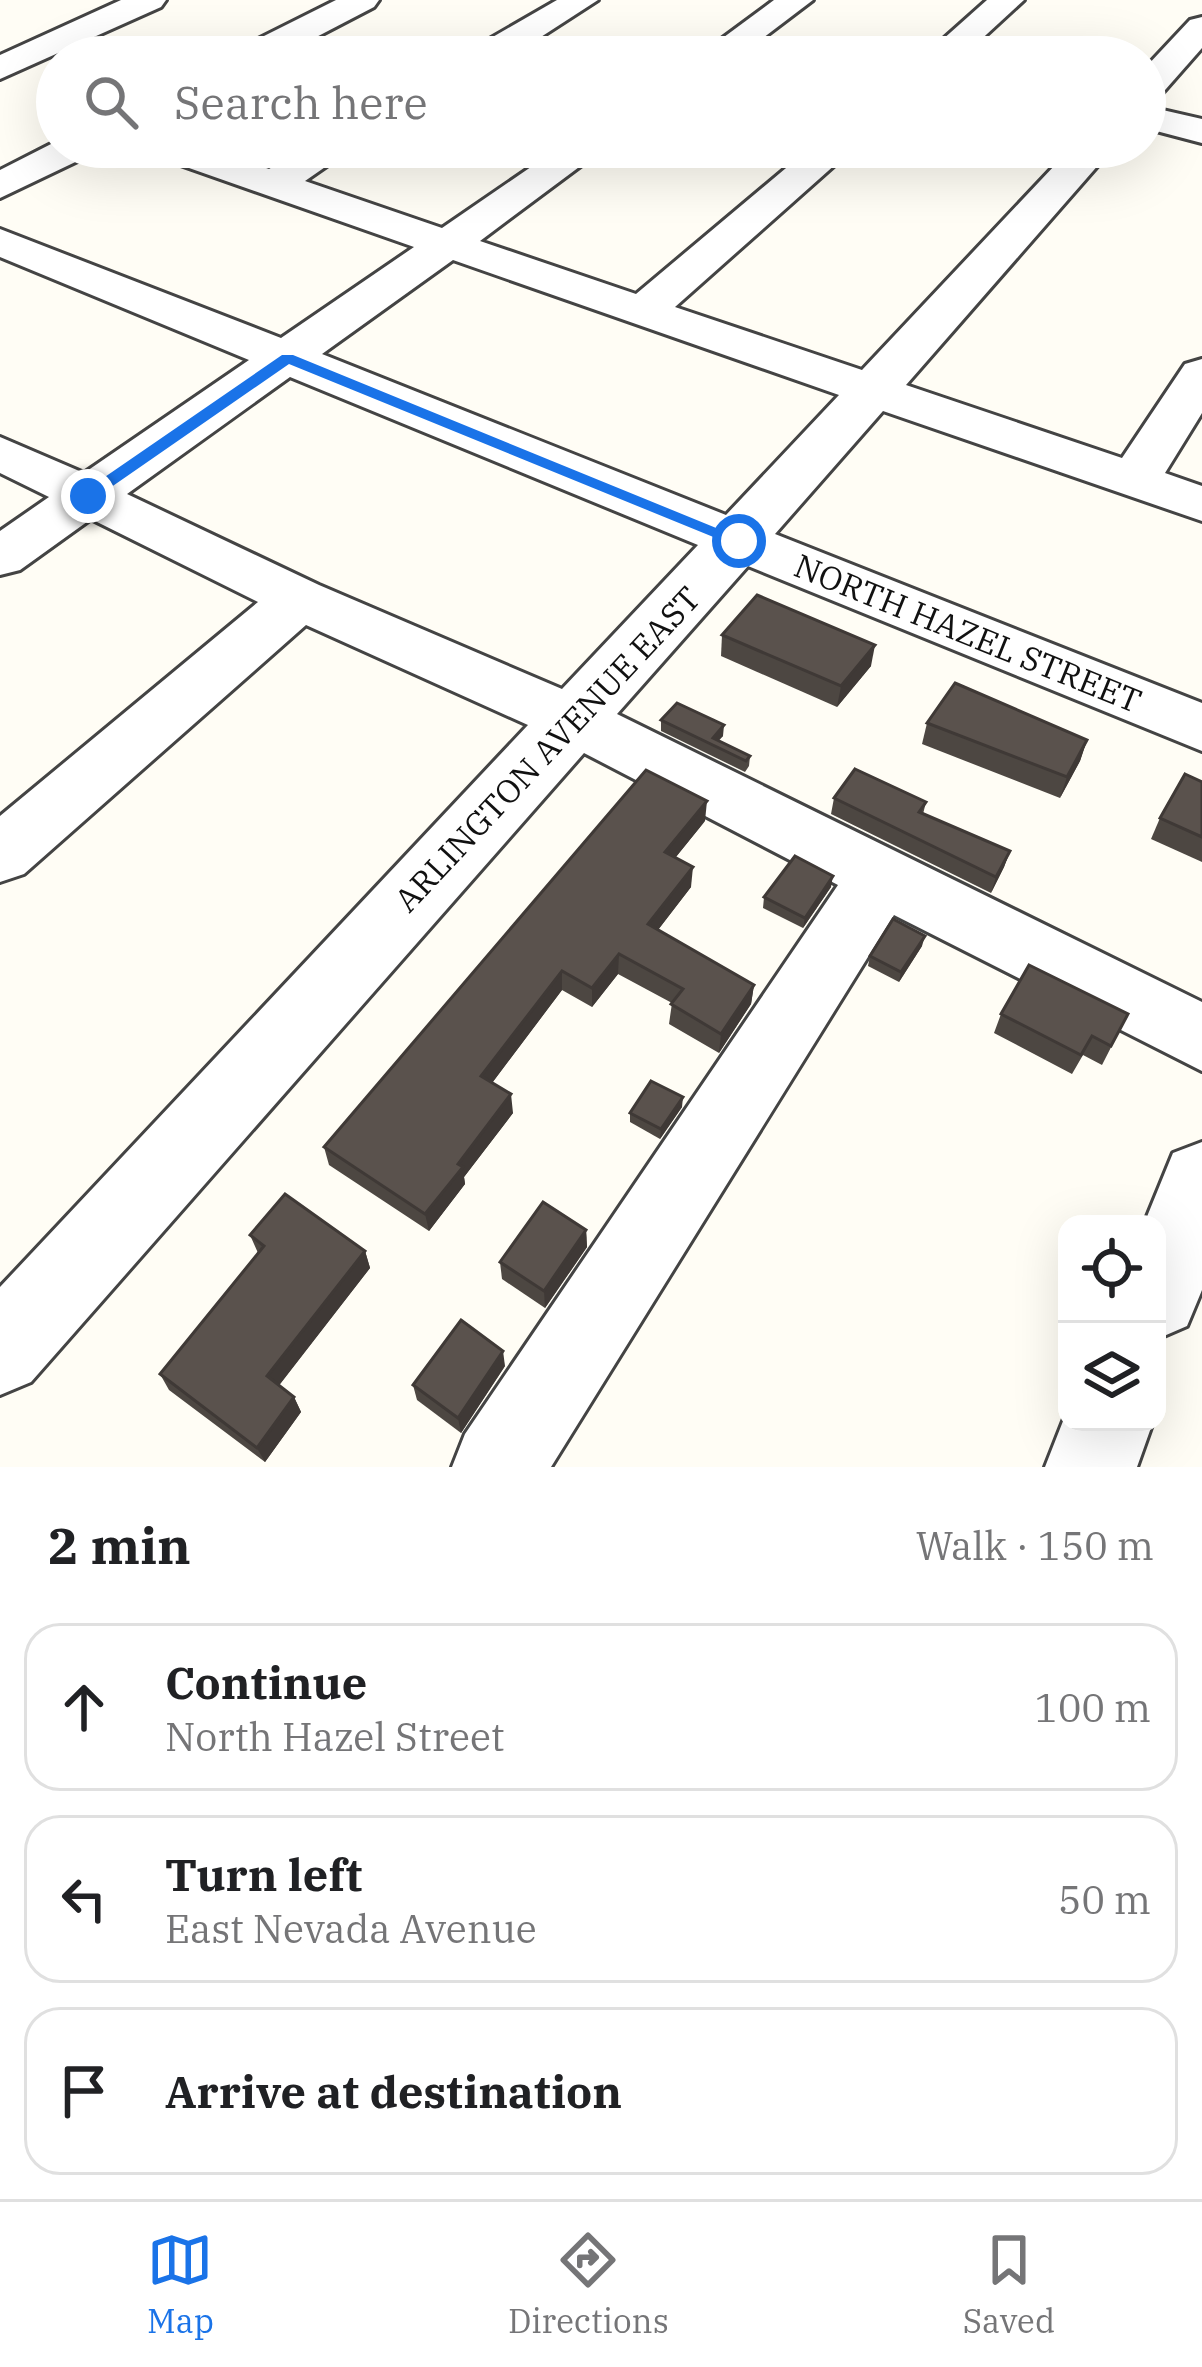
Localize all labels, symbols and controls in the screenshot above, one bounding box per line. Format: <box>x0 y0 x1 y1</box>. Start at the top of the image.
search box <box>36 36 1166 168</box>
icon: search <box>78 69 144 135</box>
text: Search here <box>174 73 428 131</box>
route end <box>61 469 115 523</box>
route start <box>712 514 766 568</box>
street label: NORTH HAZEL STREET <box>788 543 1148 722</box>
street label: ARLINGTON AVENUE EAST <box>384 577 709 921</box>
map controls <box>1058 1215 1166 1431</box>
button: locate <box>1058 1215 1166 1323</box>
button: layers <box>1058 1323 1166 1431</box>
text: 2 min <box>48 1512 191 1578</box>
text: Walk · 150 m <box>916 1520 1154 1571</box>
text: Continue <box>165 1653 367 1711</box>
icon: ahead <box>51 1674 117 1740</box>
text: 100 m <box>1035 1682 1151 1733</box>
text: North Hazel Street <box>165 1711 505 1762</box>
text: Turn left <box>165 1845 362 1903</box>
icon: left <box>51 1866 117 1932</box>
text: 50 m <box>1058 1874 1151 1925</box>
text: East Nevada Avenue <box>165 1903 537 1954</box>
icon: arrive <box>51 2058 117 2124</box>
text: Arrive at destination <box>165 2062 622 2120</box>
tab: Map <box>147 2227 214 2342</box>
tab: Directions <box>508 2227 669 2342</box>
tab: Saved <box>963 2227 1055 2342</box>

